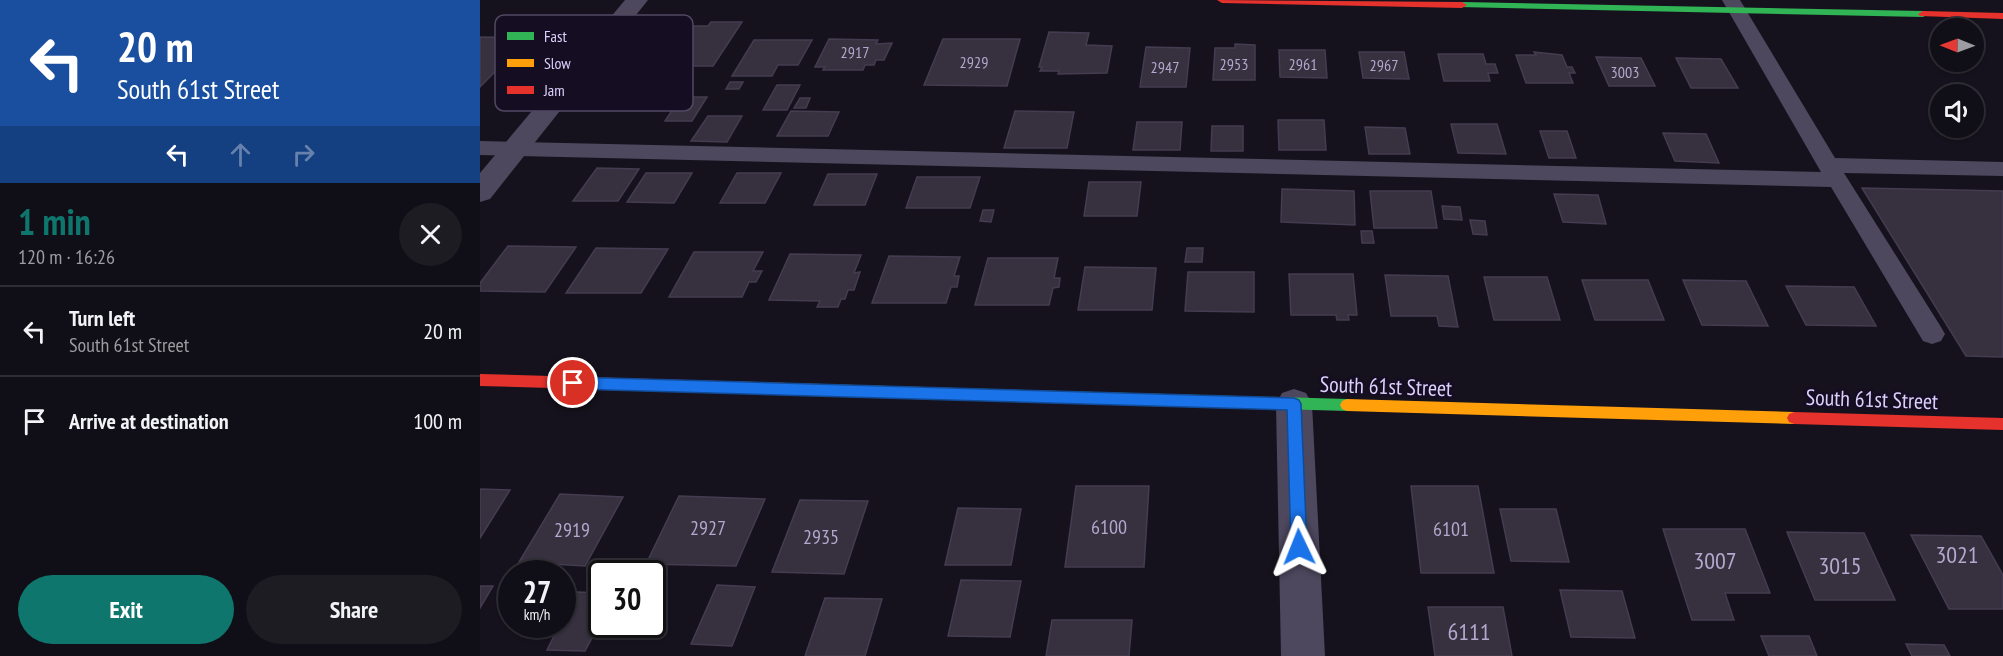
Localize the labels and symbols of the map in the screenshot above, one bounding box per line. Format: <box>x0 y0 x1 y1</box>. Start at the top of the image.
legend <box>495 15 693 111</box>
north arrow <box>1930 18 1984 72</box>
text: Fast <box>544 26 567 46</box>
house number: 2917 <box>841 42 869 62</box>
house number: 2929 <box>960 52 988 72</box>
text: Slow <box>544 53 571 73</box>
house number: 2953 <box>1220 54 1248 74</box>
house number: 2961 <box>1289 54 1317 74</box>
house number: 2967 <box>1370 55 1398 75</box>
house number: 2947 <box>1151 57 1179 77</box>
house number: 3003 <box>1611 62 1639 82</box>
text: Jam <box>543 80 565 100</box>
pin <box>547 357 598 408</box>
street label: South 61st Street <box>1319 370 1453 402</box>
street label: South 61st Street <box>1805 383 1939 415</box>
house number: 6100 <box>1091 514 1127 540</box>
house number: 2927 <box>690 515 726 541</box>
position arrow <box>1267 515 1331 579</box>
house number: 6101 <box>1433 516 1469 542</box>
house number: 2919 <box>554 517 590 543</box>
house number: 2935 <box>803 524 839 550</box>
house number: 3021 <box>1935 539 1979 570</box>
house number: 3007 <box>1693 545 1737 576</box>
house number: 3015 <box>1818 550 1862 581</box>
speed limit sign: 30 <box>588 560 666 638</box>
house number: 6111 <box>1447 616 1491 647</box>

